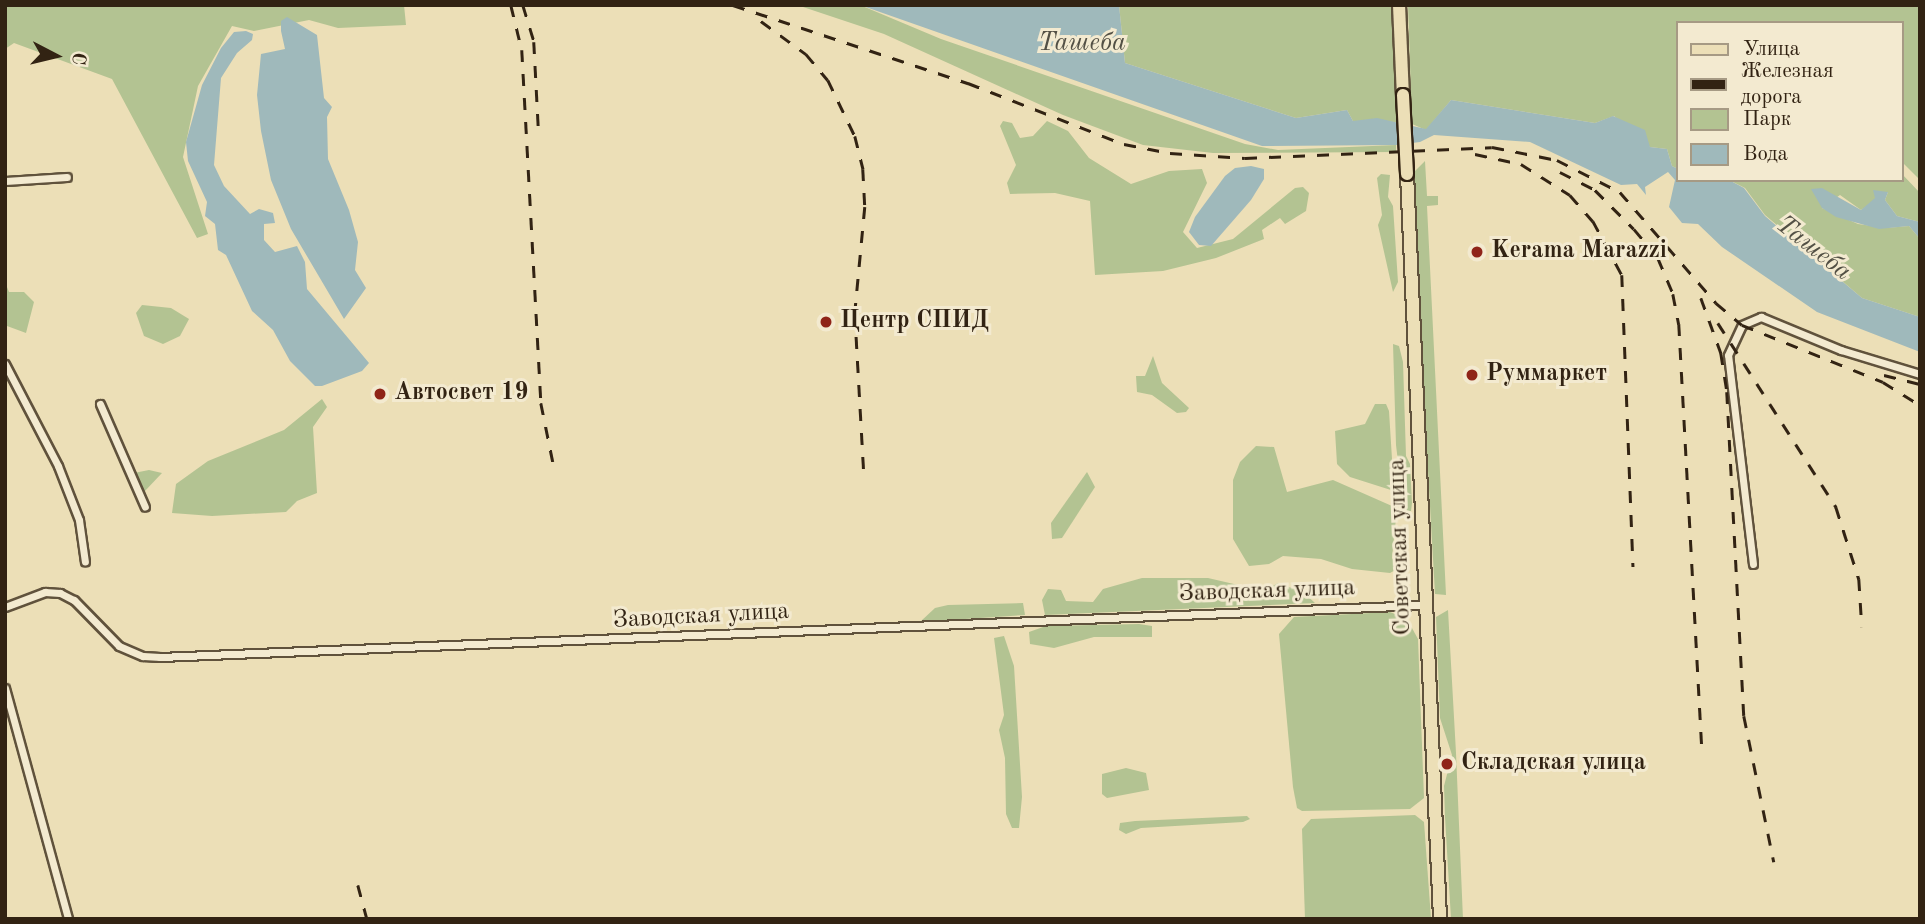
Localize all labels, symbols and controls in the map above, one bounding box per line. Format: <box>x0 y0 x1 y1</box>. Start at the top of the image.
north arrow <box>21 21 91 91</box>
legend <box>1676 21 1904 182</box>
water label: Ташеба <box>1038 28 1126 60</box>
text: Улица <box>1743 39 1800 60</box>
text: С <box>67 51 88 66</box>
text: Железная дорога <box>1741 61 1834 108</box>
text: Парк <box>1743 109 1791 130</box>
text: Вода <box>1743 144 1788 165</box>
water label: Ташеба <box>1769 210 1857 288</box>
place label: Kerama Marazzi <box>1491 238 1667 266</box>
marker: Kerama Marazzi <box>1469 244 1485 260</box>
place label: Центр СПИД <box>840 308 989 336</box>
marker: Центр СПИД <box>818 314 834 330</box>
place label: Руммаркет <box>1486 361 1607 389</box>
marker: Руммаркет <box>1464 367 1480 383</box>
place label: Автосвет 19 <box>394 380 529 408</box>
marker: Автосвет 19 <box>372 386 388 402</box>
street label: Советская улица <box>1384 458 1418 636</box>
street label: Заводская улица <box>1178 575 1356 609</box>
street label: Заводская улица <box>612 598 790 636</box>
place label: Складская улица <box>1461 750 1646 778</box>
marker: Складская улица <box>1439 756 1455 772</box>

